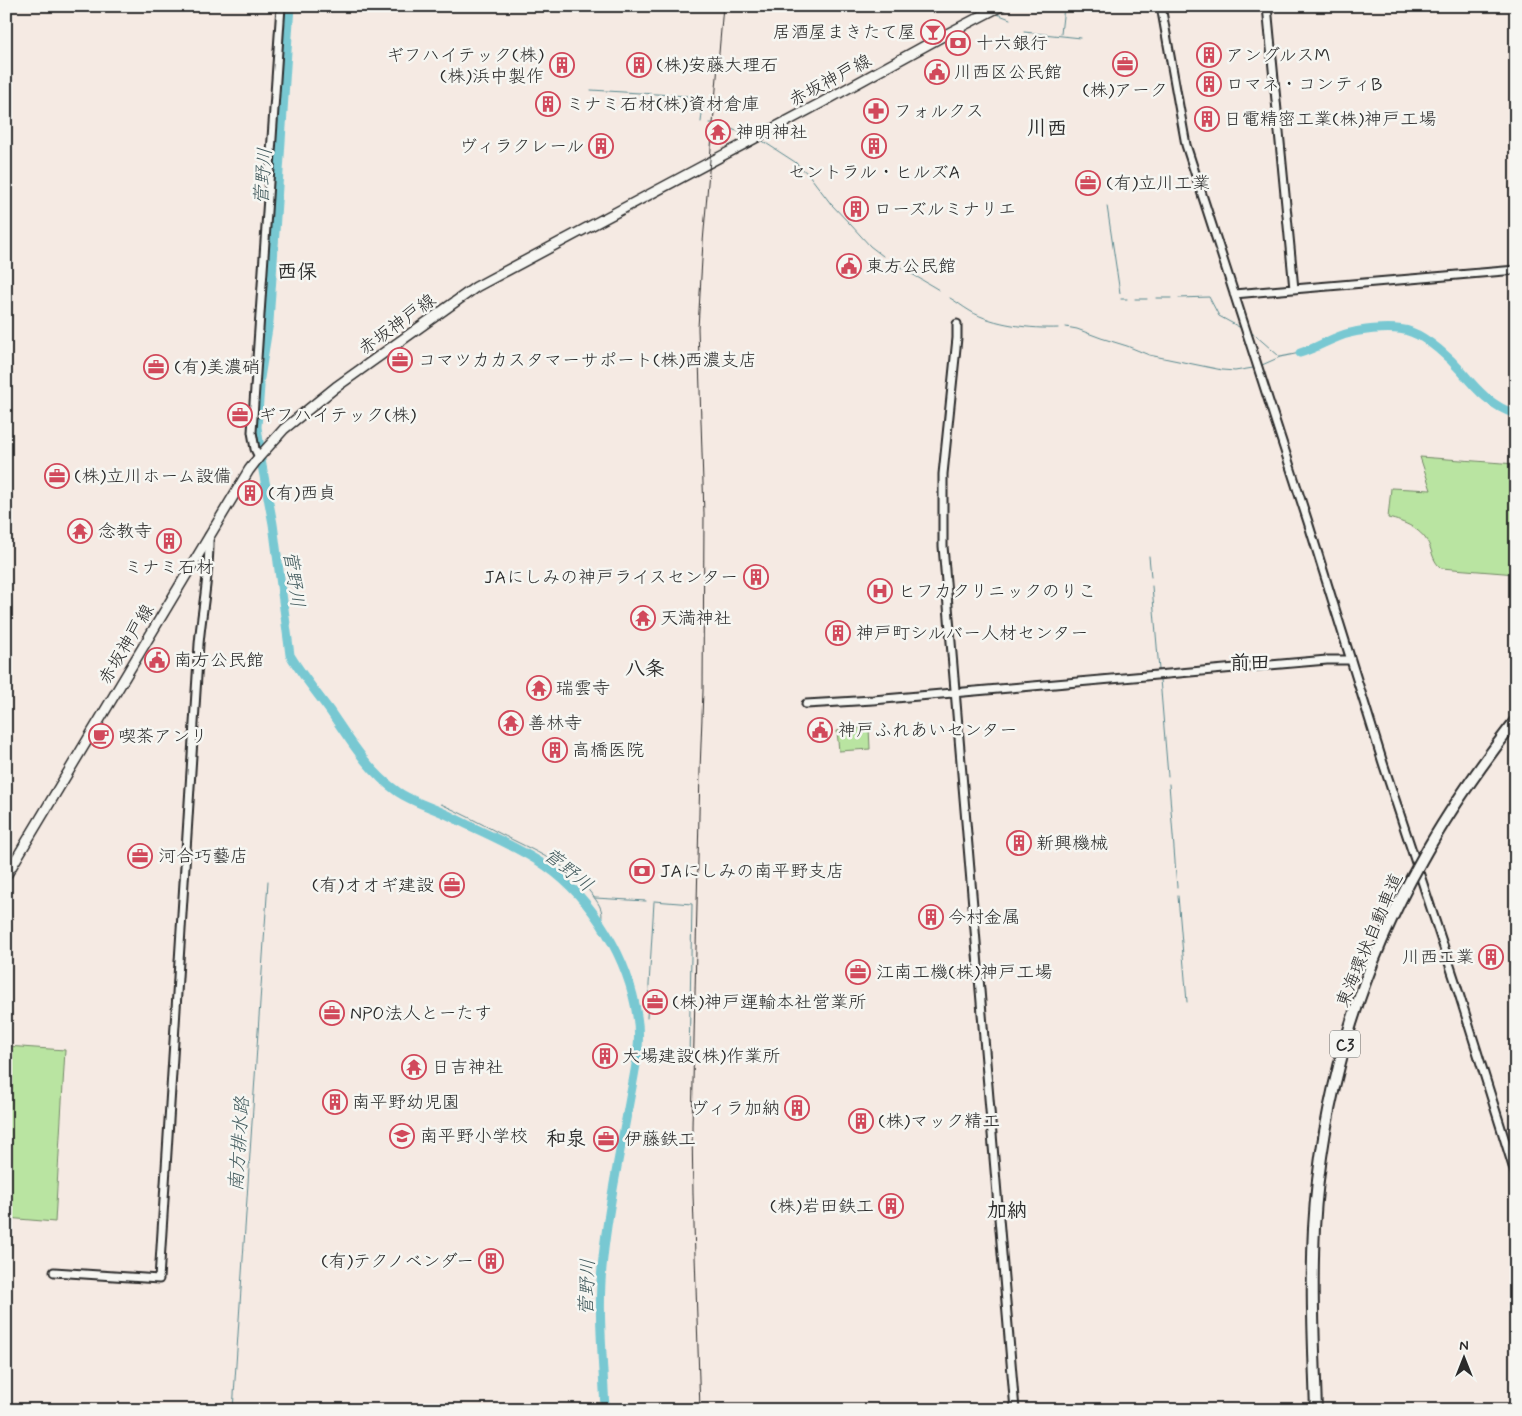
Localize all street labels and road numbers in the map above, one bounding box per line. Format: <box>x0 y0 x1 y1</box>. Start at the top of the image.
street label: 赤坂神戸線 <box>785 49 876 113</box>
street label: 赤坂神戸線 <box>354 289 441 361</box>
street label: 赤坂神戸線 <box>93 600 160 689</box>
street label: 東海環状自動車道 <box>1331 869 1409 1011</box>
road number: C3 <box>1330 1030 1360 1058</box>

